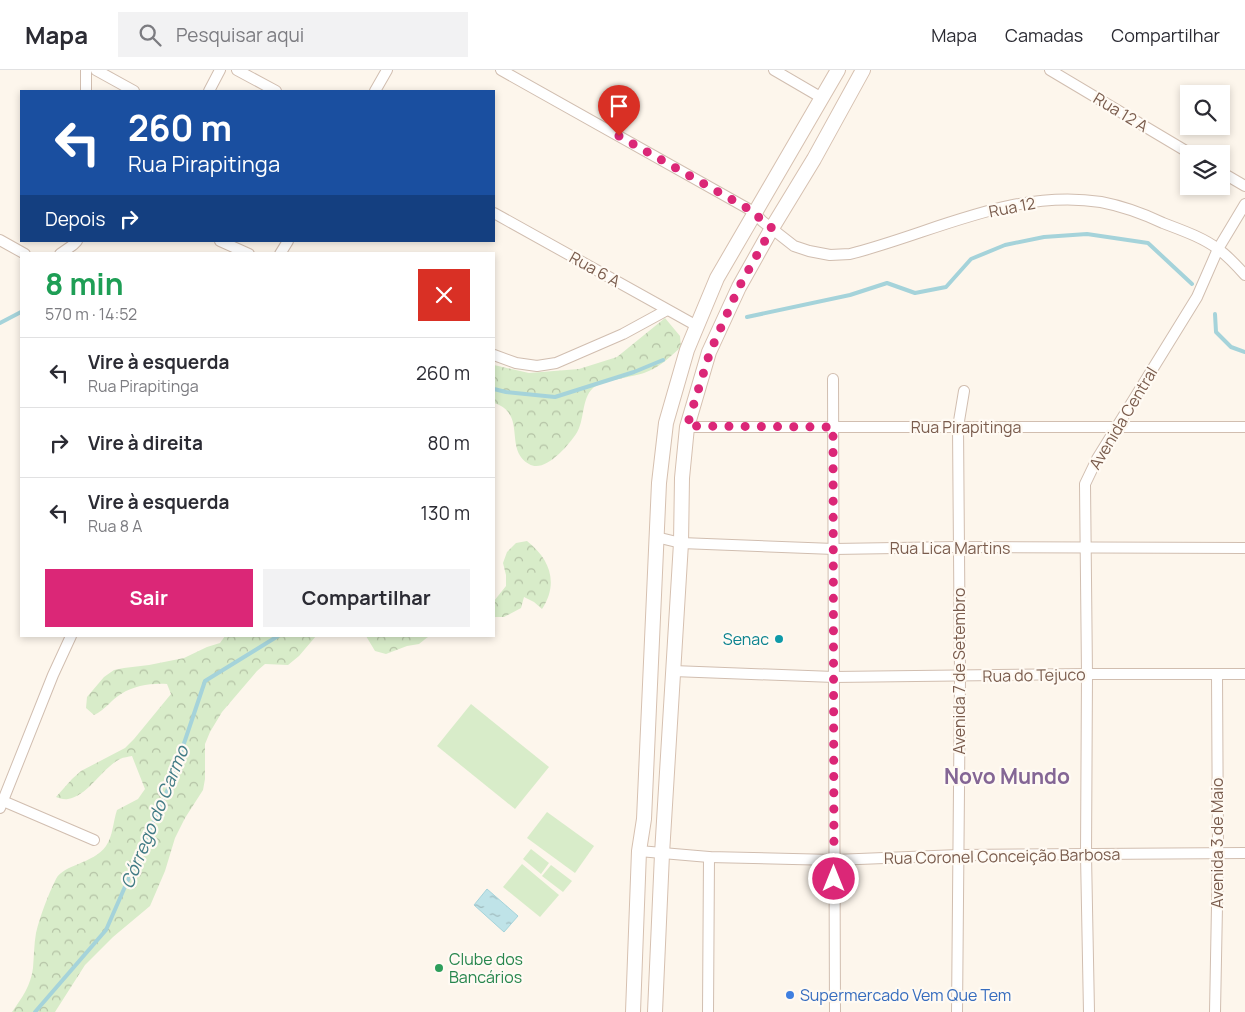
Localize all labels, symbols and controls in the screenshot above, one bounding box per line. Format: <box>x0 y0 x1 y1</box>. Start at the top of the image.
search box <box>118 12 468 57</box>
text: Mapa <box>25 18 88 51</box>
icon: search <box>136 21 164 49</box>
text: Pesquisar aqui <box>176 22 304 48</box>
text: Mapa <box>931 23 977 47</box>
text: Camadas <box>1005 23 1083 47</box>
text: Compartilhar <box>1111 23 1220 47</box>
pin <box>598 85 640 136</box>
map controls <box>1180 85 1230 195</box>
button: search <box>1180 85 1230 135</box>
street label: Rua 12 A <box>1089 87 1153 137</box>
icon: arrive <box>605 92 633 120</box>
text: 260 m <box>128 104 232 152</box>
icon: left <box>45 110 110 175</box>
button: layers <box>1180 145 1230 195</box>
text: Rua Pirapitinga <box>128 149 280 179</box>
street label: Rua 12 <box>987 192 1037 222</box>
icon: right <box>115 205 143 233</box>
text: Depois <box>45 206 105 232</box>
street label: Rua 6 A <box>566 246 624 292</box>
text: 8 min <box>45 263 124 304</box>
button: close <box>418 269 470 321</box>
text: 570 m · 14:52 <box>45 303 137 325</box>
text: Vire à esquerda <box>88 349 229 375</box>
icon: left <box>45 359 73 387</box>
text: 260 m <box>416 360 470 386</box>
street label: Avenida Central <box>1084 363 1162 473</box>
text: Rua Pirapitinga <box>88 375 199 397</box>
street label: Rua Pirapitinga <box>911 416 1021 438</box>
icon: right <box>45 429 73 457</box>
text: Vire à direita <box>88 430 203 456</box>
text: 80 m <box>427 430 470 456</box>
text: Vire à esquerda <box>88 489 229 515</box>
icon: left <box>45 499 73 527</box>
text: 130 m <box>421 500 470 526</box>
text: Rua 8 A <box>88 515 142 537</box>
street label: Rua Lica Martins <box>890 537 1010 559</box>
button: Sair <box>45 569 253 627</box>
button: Compartilhar <box>263 569 470 627</box>
street label: Avenida 7 de Setembro <box>948 587 970 755</box>
place label: Senac <box>723 628 769 650</box>
marker: Senac <box>773 633 785 645</box>
street label: Rua do Tejuco <box>982 663 1086 687</box>
water label: Córrego do Carmo <box>114 741 194 892</box>
district label: Novo Mundo <box>944 762 1070 790</box>
street label: Avenida 3 de Maio <box>1206 778 1228 908</box>
street label: Rua Coronel Conceição Barbosa <box>884 843 1120 869</box>
position arrow <box>807 852 859 904</box>
place label: Clube dos Bancários <box>449 948 523 988</box>
marker: Clube dos Bancários <box>433 962 445 974</box>
place label: Supermercado Vem Que Tem <box>800 984 1011 1006</box>
marker: Supermercado Vem Que Tem <box>784 989 796 1001</box>

